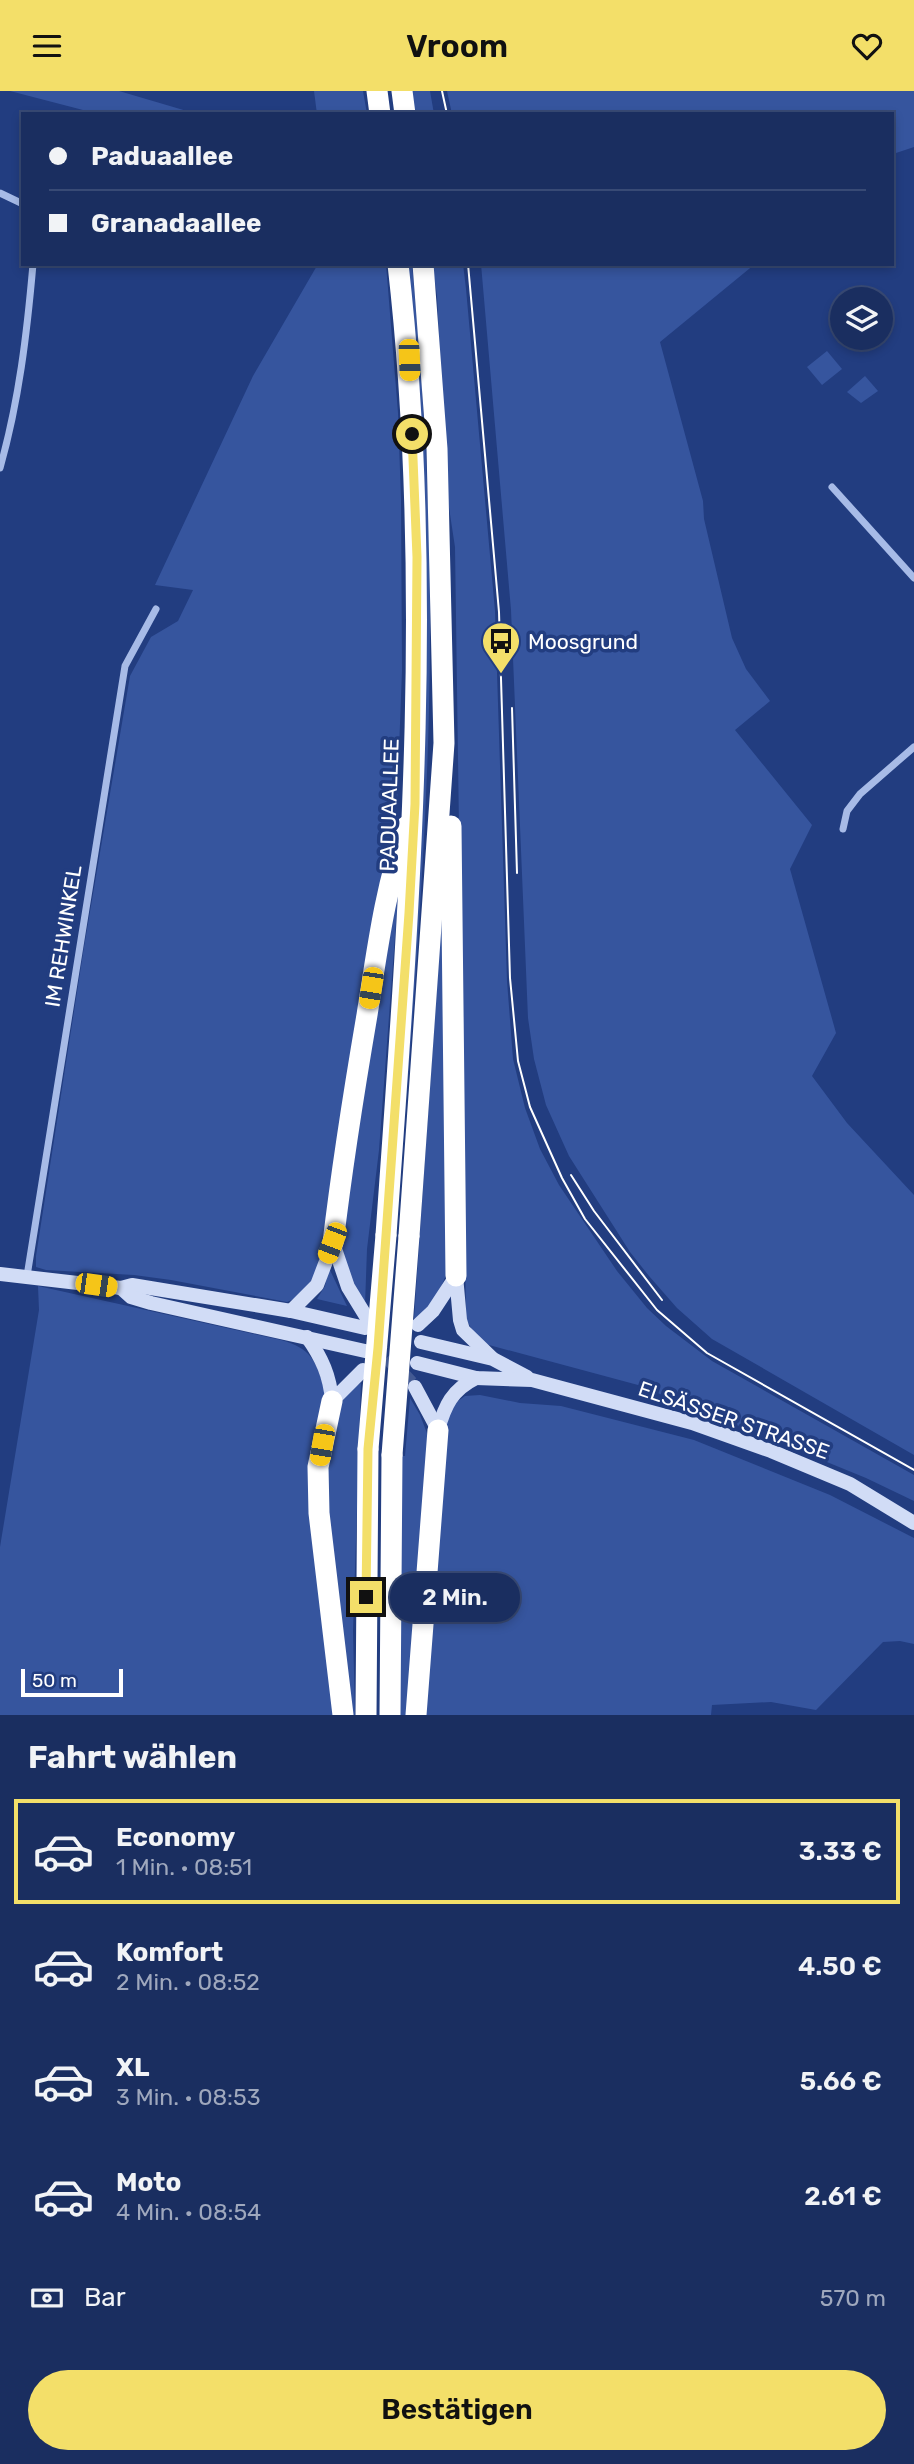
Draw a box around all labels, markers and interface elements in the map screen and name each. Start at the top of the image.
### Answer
icon: menu [28,27,66,65]
text: Vroom [406,27,508,65]
icon: heart [848,27,886,65]
text: Paduaallee [91,141,233,172]
text: Granadaallee [91,208,262,239]
map controls [830,287,893,350]
button: layers [830,287,893,350]
car [398,339,421,381]
route start [396,418,428,450]
bus stop icon: Moosgrund [480,620,522,675]
place label: Moosgrund [528,629,638,654]
street label: PADUAALLEE [374,738,404,872]
street label: IM REHWINKEL [39,863,87,1009]
car [358,966,385,1010]
car [315,1220,350,1266]
car [74,1272,119,1298]
street label: ELSÄSSER STRASSE [635,1376,833,1464]
car [309,1422,336,1468]
callout: 2 Min. [390,1573,520,1621]
route end [350,1581,382,1613]
text: 2 Min. [422,1583,488,1611]
scale bar [21,1666,122,1698]
text: 50 m [32,1669,77,1692]
text: Fahrt wählen [28,1738,237,1776]
icon: car [32,1820,95,1883]
text: Economy [116,1822,235,1853]
text: 3.33 € [799,1836,882,1867]
text: 1 Min. · 08:51 [116,1853,252,1881]
icon: car [32,1935,95,1998]
text: Komfort [116,1937,223,1968]
text: 4.50 € [798,1951,882,1982]
text: 2 Min. · 08:52 [116,1968,260,1996]
icon: car [32,2050,95,2113]
text: XL [116,2052,149,2083]
text: 5.66 € [800,2066,882,2097]
text: 3 Min. · 08:53 [116,2083,261,2111]
icon: car [32,2165,95,2228]
text: Moto [116,2167,181,2198]
text: 2.61 € [804,2181,882,2212]
text: 4 Min. · 08:54 [116,2198,261,2226]
icon: cash [28,2279,66,2317]
text: Bar [84,2282,126,2313]
text: 570 m [820,2284,886,2312]
button: Bestätigen [28,2370,886,2450]

